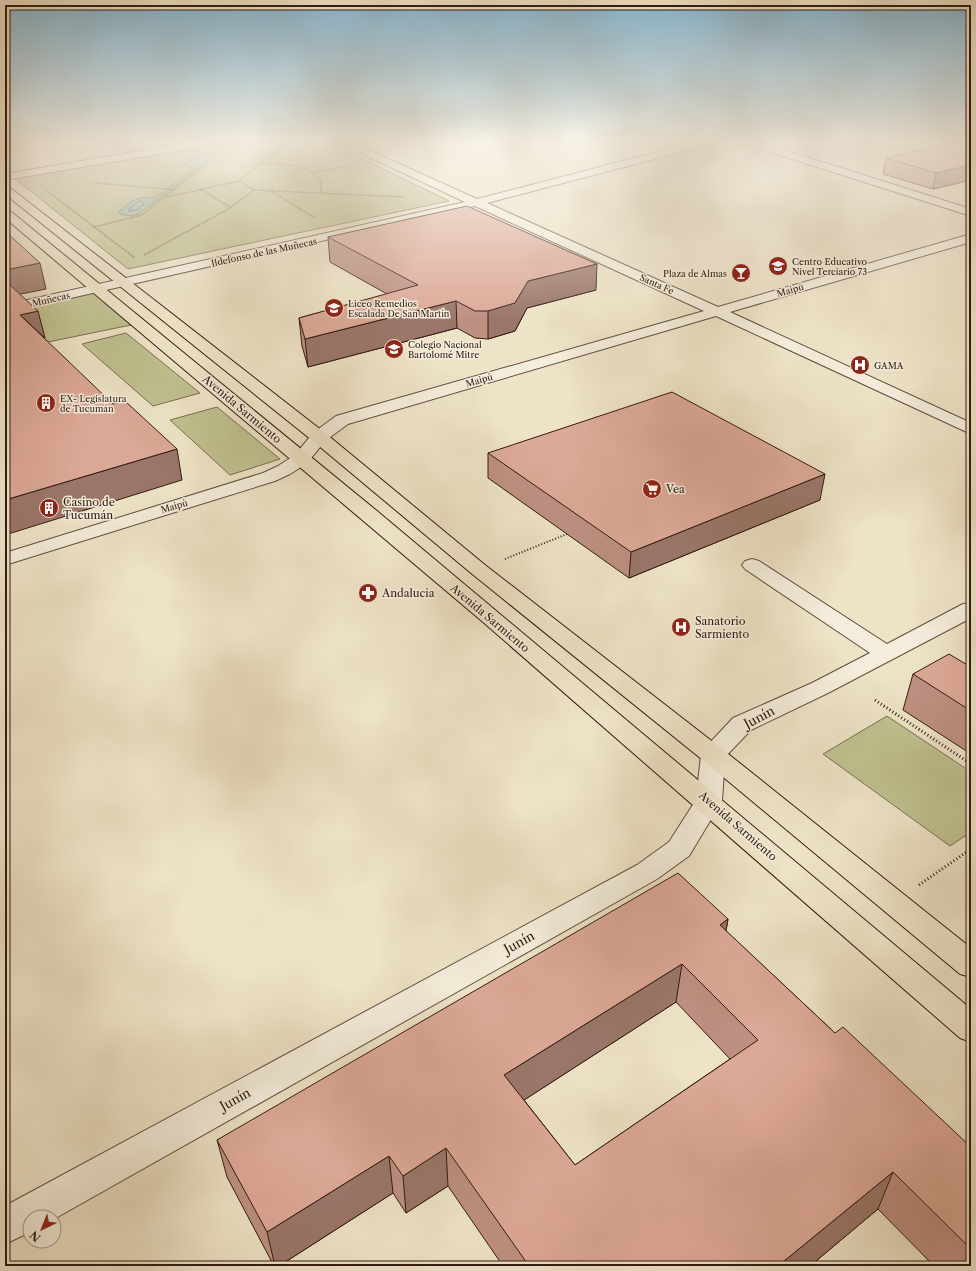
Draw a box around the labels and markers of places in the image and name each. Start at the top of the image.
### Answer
school or university icon: Centro Educativo Nivel Terciario 73 [767,255,789,277]
place label: Centro Educativo Nivel Terciario 73 [792,256,868,277]
bar icon: Plaza de Almas [730,262,752,284]
place label: Plaza de Almas [663,268,727,279]
school or university icon: Liceo Remedios Escalada De San Martín [323,297,345,319]
place label: Liceo Remedios Escalada De San Martín [348,298,450,319]
school or university icon: Colegio Nacional Bartolomé Mitre [383,338,405,360]
place label: Colegio Nacional Bartolomé Mitre [408,339,482,360]
hospital icon: GAMA [849,354,871,376]
place label: GAMA [874,360,904,371]
building icon: EX- Legislatura de Tucumán [35,392,57,414]
place label: EX- Legislatura de Tucumán [60,393,127,414]
supermarket icon: Vea [641,478,663,500]
place label: Vea [665,482,685,496]
place label: Casino de Tucumán [63,495,115,522]
building icon: Casino de Tucumán [38,497,60,519]
pharmacy icon: Andalucia [357,582,379,604]
place label: Andalucia [381,586,435,600]
place label: Sanatorio Sarmiento [695,614,749,641]
hospital icon: Sanatorio Sarmiento [670,616,692,638]

